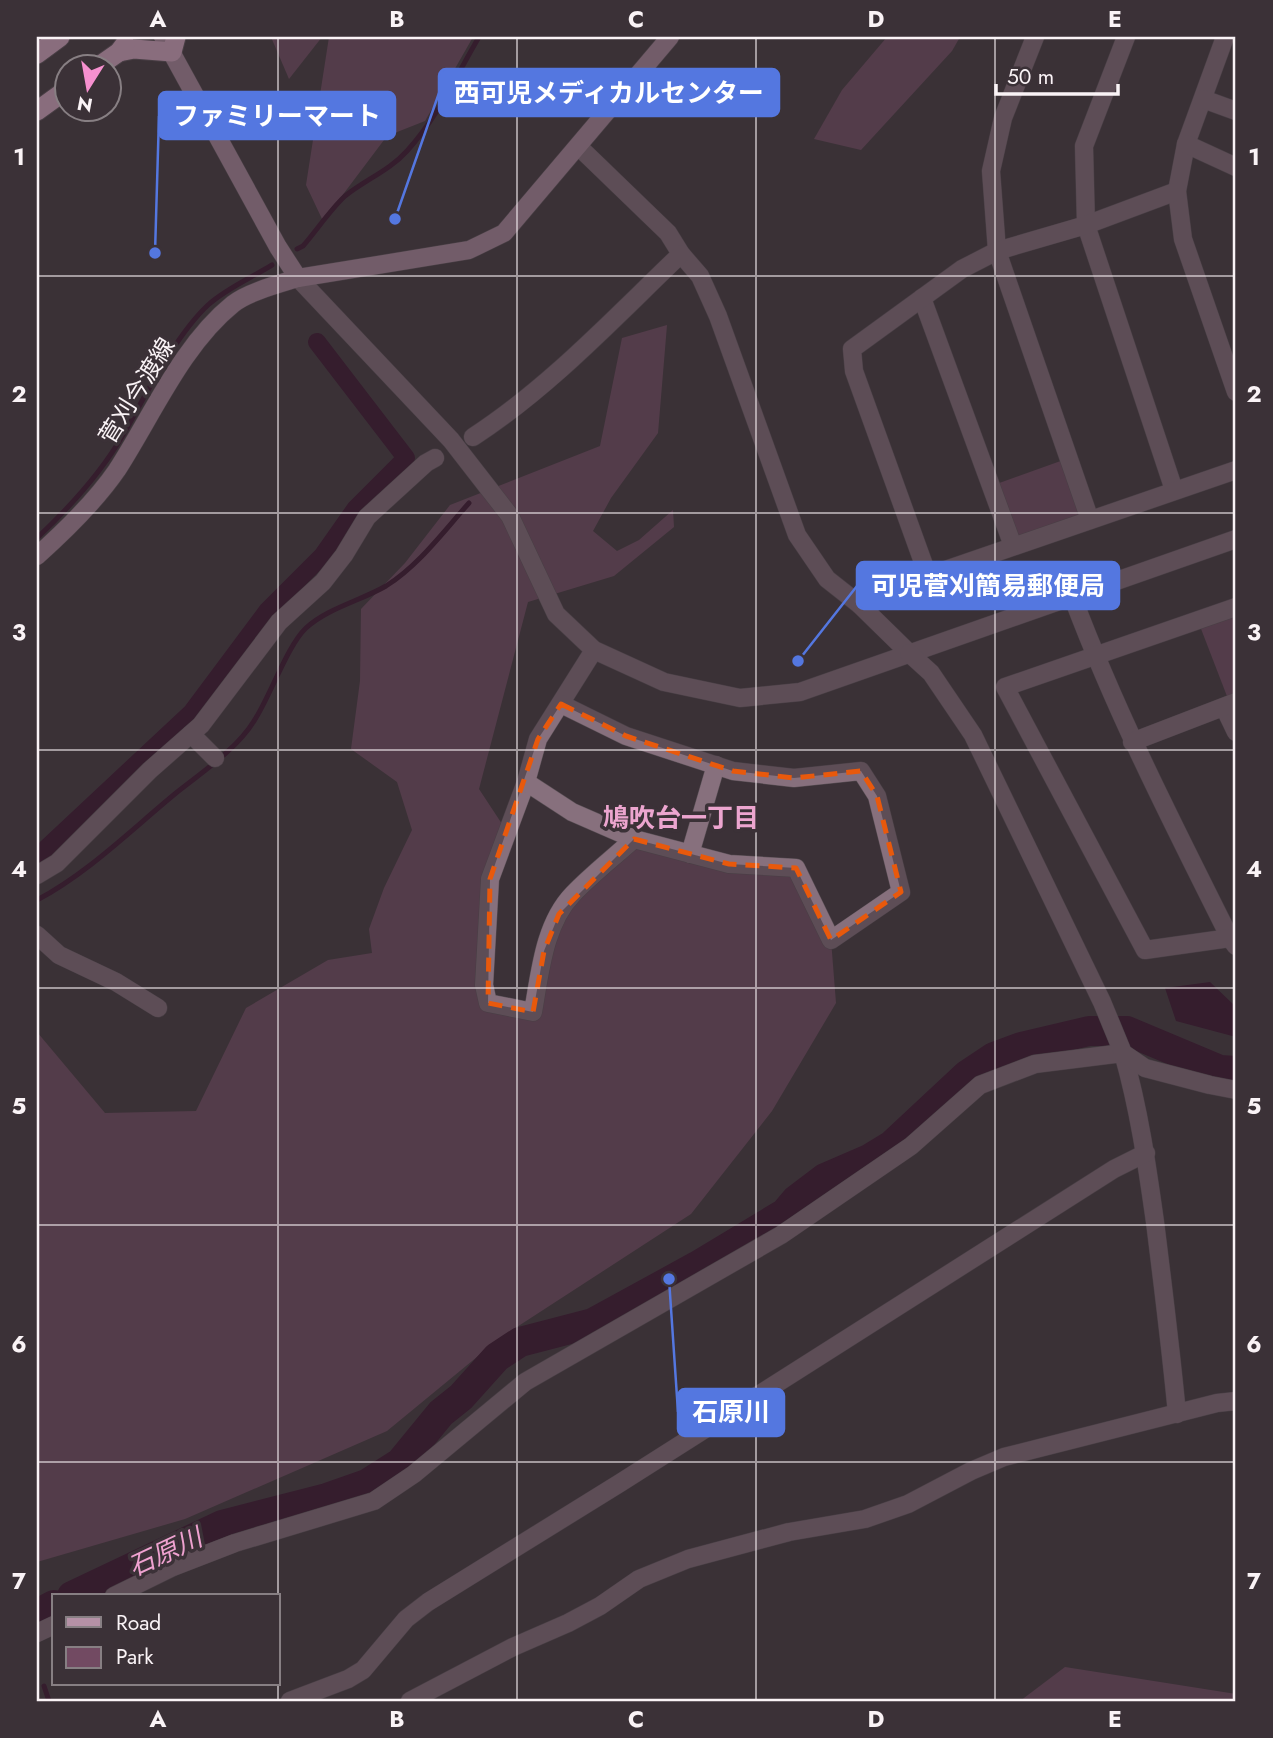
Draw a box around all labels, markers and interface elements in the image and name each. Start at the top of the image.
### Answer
text: A [149,2,167,36]
text: B [389,2,405,36]
text: C [628,2,644,36]
text: D [868,2,885,36]
text: E [1108,2,1122,36]
north arrow [52,52,122,122]
scale bar [996,52,1119,96]
text: 50 m [1007,62,1054,92]
callout: 西可児メディカルセンター [439,69,779,116]
text: 西可児メディカルセンター [454,74,764,112]
text: N [75,90,95,119]
callout: ファミリーマート [159,92,395,139]
text: ファミリーマート [173,97,381,135]
text: 1 [13,140,25,174]
text: 1 [1248,140,1260,174]
street label: 菅刈今渡線 [90,331,183,451]
text: 2 [11,377,27,411]
text: 2 [1246,377,1262,411]
callout: 可児菅刈簡易郵便局 [857,562,1119,609]
text: 可児菅刈簡易郵便局 [871,567,1105,605]
text: 3 [12,615,26,649]
text: 3 [1247,615,1261,649]
district label: 鳩吹台一丁目 [603,799,759,837]
text: 4 [11,852,27,886]
text: 4 [1246,852,1262,886]
text: 5 [12,1089,26,1123]
text: 5 [1247,1089,1261,1123]
text: 6 [11,1327,27,1361]
text: 6 [1246,1327,1262,1361]
callout: 石原川 [678,1389,784,1436]
text: 石原川 [692,1393,770,1431]
water label: 石原川 [122,1517,211,1586]
text: 7 [12,1564,26,1598]
text: 7 [1247,1564,1261,1598]
legend [52,1594,280,1686]
text: Road [116,1608,161,1638]
text: Park [116,1642,154,1672]
text: A [149,1702,167,1736]
text: B [389,1702,405,1736]
text: C [628,1702,644,1736]
text: D [868,1702,885,1736]
text: E [1108,1702,1122,1736]

